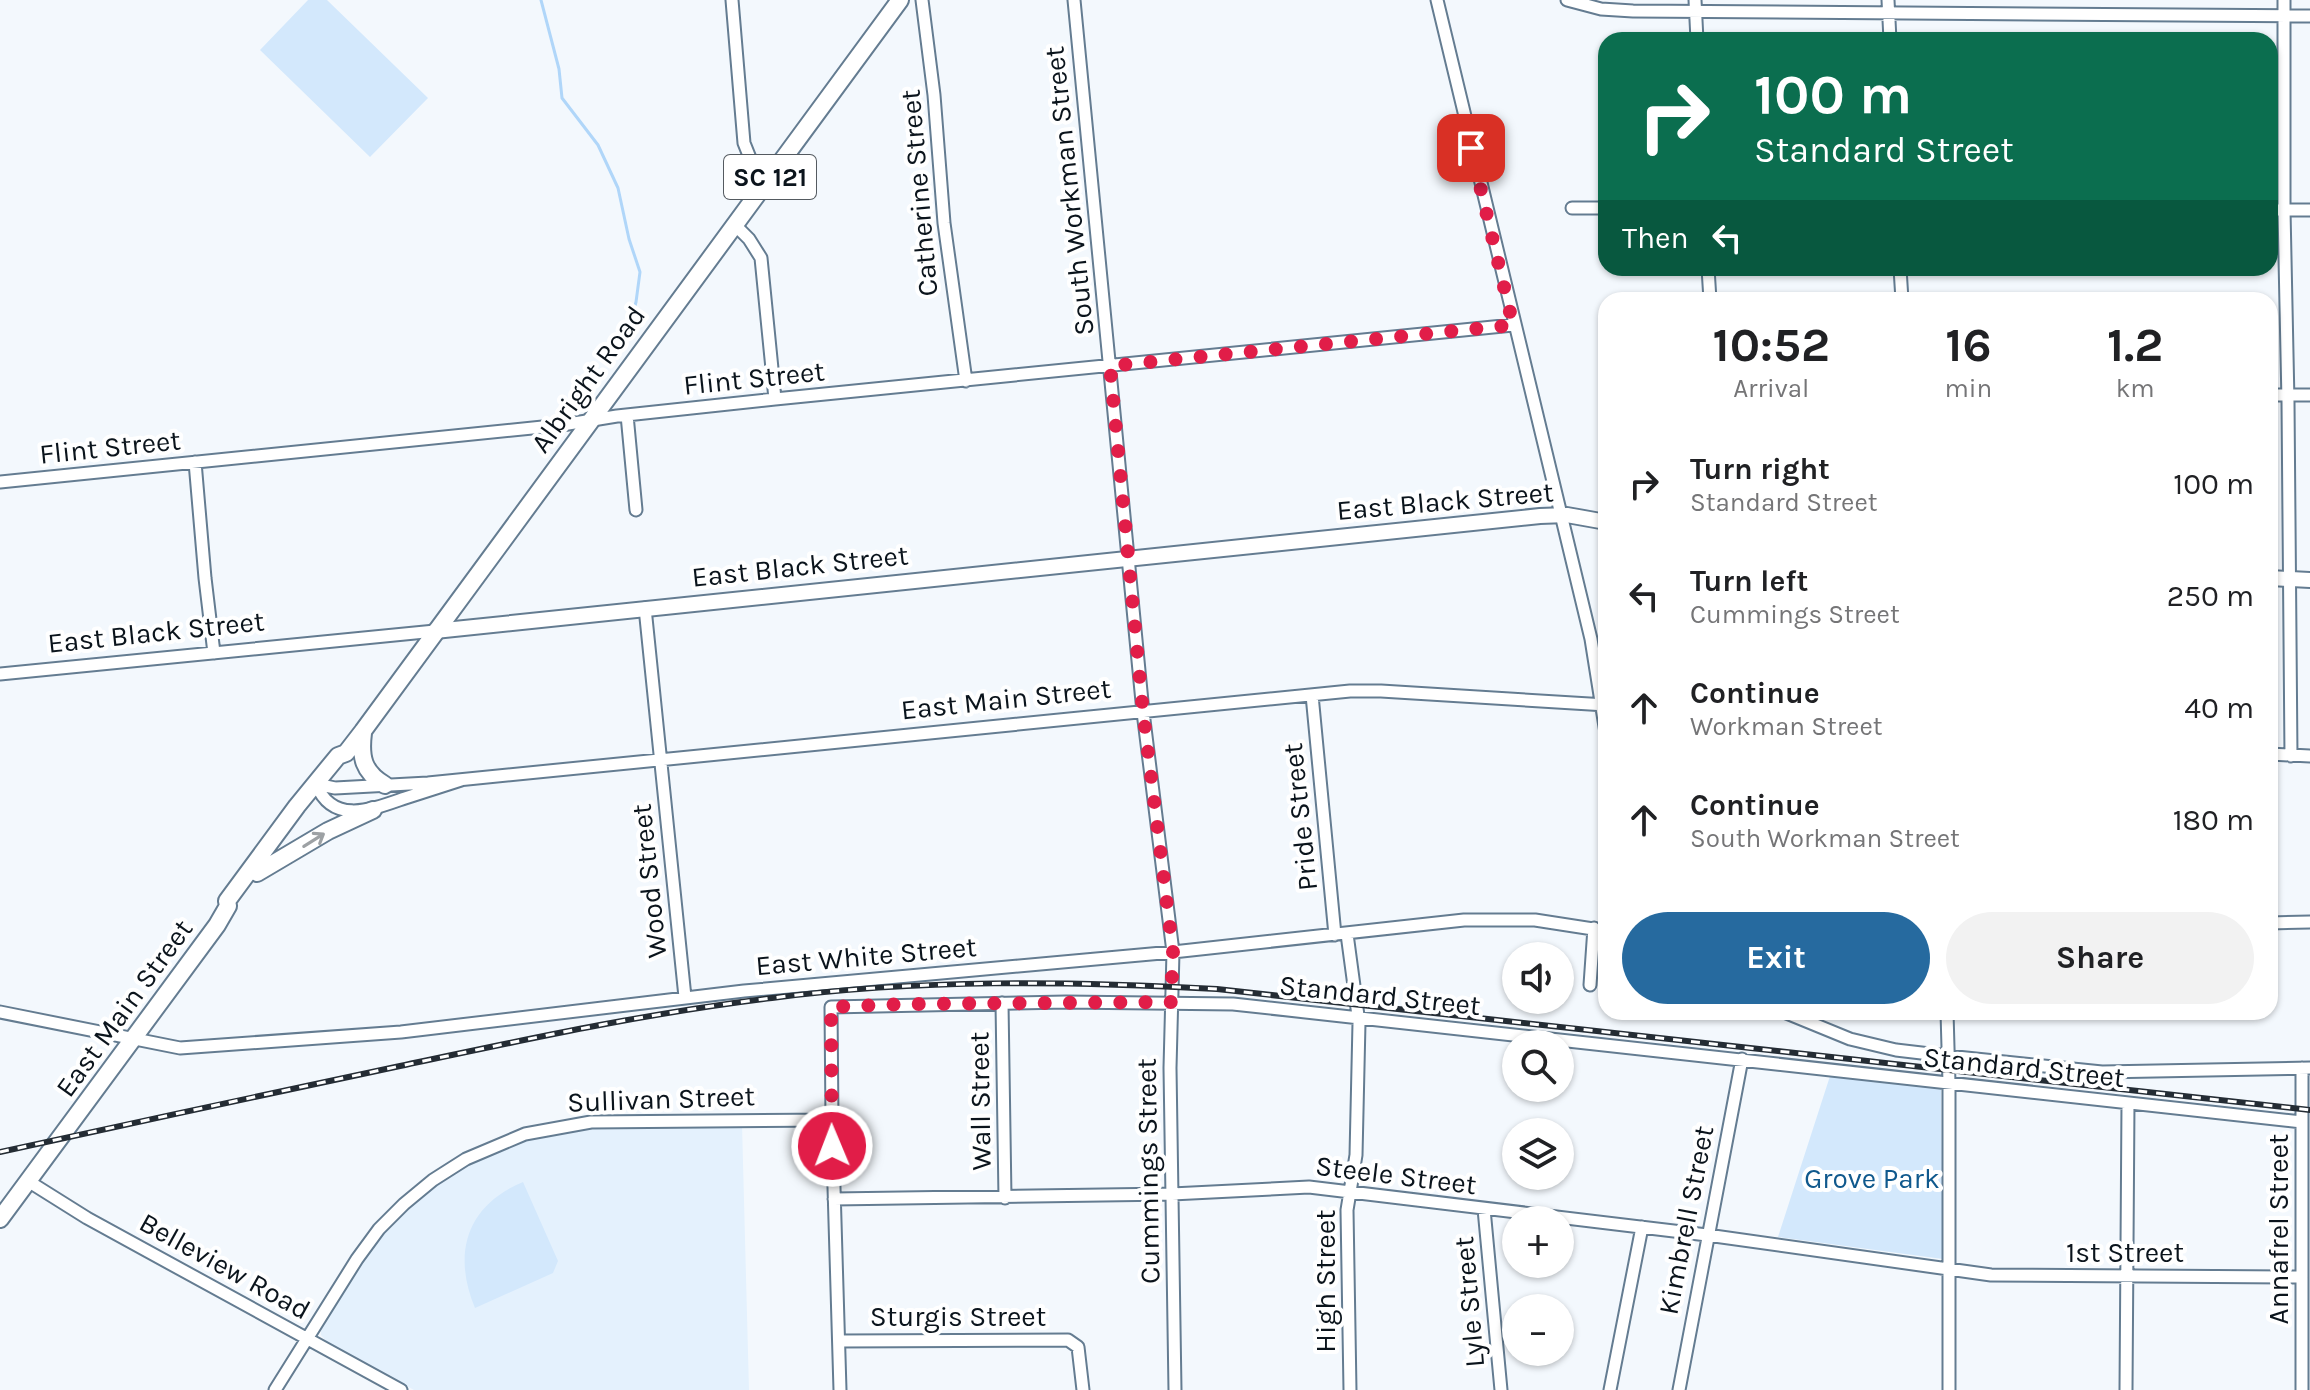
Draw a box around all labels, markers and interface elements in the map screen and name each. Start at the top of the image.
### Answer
street label: South Workman Street [1037,45,1101,337]
text: 100 m [1754,62,1912,127]
icon: right [1622,64,1726,168]
street label: Catherine Street [894,88,944,298]
pin [1437,114,1505,182]
icon: arrive [1449,126,1493,170]
text: Standard Street [1754,129,2014,171]
road number: SC 121 [724,155,816,199]
icon: left [1705,216,1749,260]
text: Then [1622,220,1689,256]
street label: Albright Road [524,299,652,459]
text: 10:52 [1713,317,1830,373]
text: 16 [1945,317,1992,373]
text: 1.2 [2107,317,2163,373]
street label: Flint Street [682,354,826,402]
text: Arrival [1733,373,1809,404]
text: min [1945,373,1992,404]
text: km [2116,373,2155,404]
street label: Flint Street [38,423,182,471]
text: Turn right [1690,451,1830,487]
icon: right [1622,462,1666,506]
text: 100 m [2173,466,2254,502]
street label: East Black Street [1335,475,1555,527]
text: Standard Street [1690,487,1878,518]
street label: East Black Street [690,538,910,594]
text: Turn left [1690,563,1808,599]
icon: left [1622,574,1666,618]
text: 250 m [2167,578,2254,614]
text: Cummings Street [1690,599,1900,630]
street label: East Black Street [46,604,266,660]
street label: East Main Street [899,672,1113,726]
text: Continue [1690,675,1820,711]
icon: ahead [1622,686,1666,730]
text: 40 m [2184,690,2254,726]
text: Workman Street [1690,711,1883,742]
street label: Pride Street [1276,741,1324,893]
text: Continue [1690,787,1820,823]
icon: ahead [1622,798,1666,842]
street label: Wood Street [624,802,674,960]
text: 180 m [2173,802,2254,838]
text: South Workman Street [1690,823,1960,854]
one-way arrow [302,832,325,848]
button: Exit [1622,912,1930,1004]
button: Share [1946,912,2254,1004]
street label: East Main Street [49,913,199,1103]
street label: East White Street [754,930,978,982]
map controls [1502,942,1574,1366]
button: sound [1502,942,1574,1014]
street label: Standard Street [1278,968,1482,1022]
button: search [1502,1030,1574,1102]
street label: Wall Street [962,1031,998,1171]
street label: Standard Street [1922,1040,2126,1094]
street label: Cummings Street [1130,1058,1166,1284]
street label: Sullivan Street [567,1079,755,1119]
position arrow [790,1104,874,1188]
button: layers [1502,1118,1574,1190]
street label: Kimbrell Street [1652,1123,1720,1317]
street label: Annafrel Street [2262,1134,2295,1324]
street label: Steele Street [1314,1149,1478,1201]
park label: Grove Park [1804,1162,1940,1195]
street label: Belleview Road [134,1206,316,1326]
button: + [1502,1206,1574,1278]
street label: High Street [1309,1209,1342,1353]
street label: Lyle Street [1447,1235,1491,1369]
street label: 1st Street [2066,1236,2184,1269]
button: − [1502,1294,1574,1366]
street label: Sturgis Street [870,1300,1046,1333]

